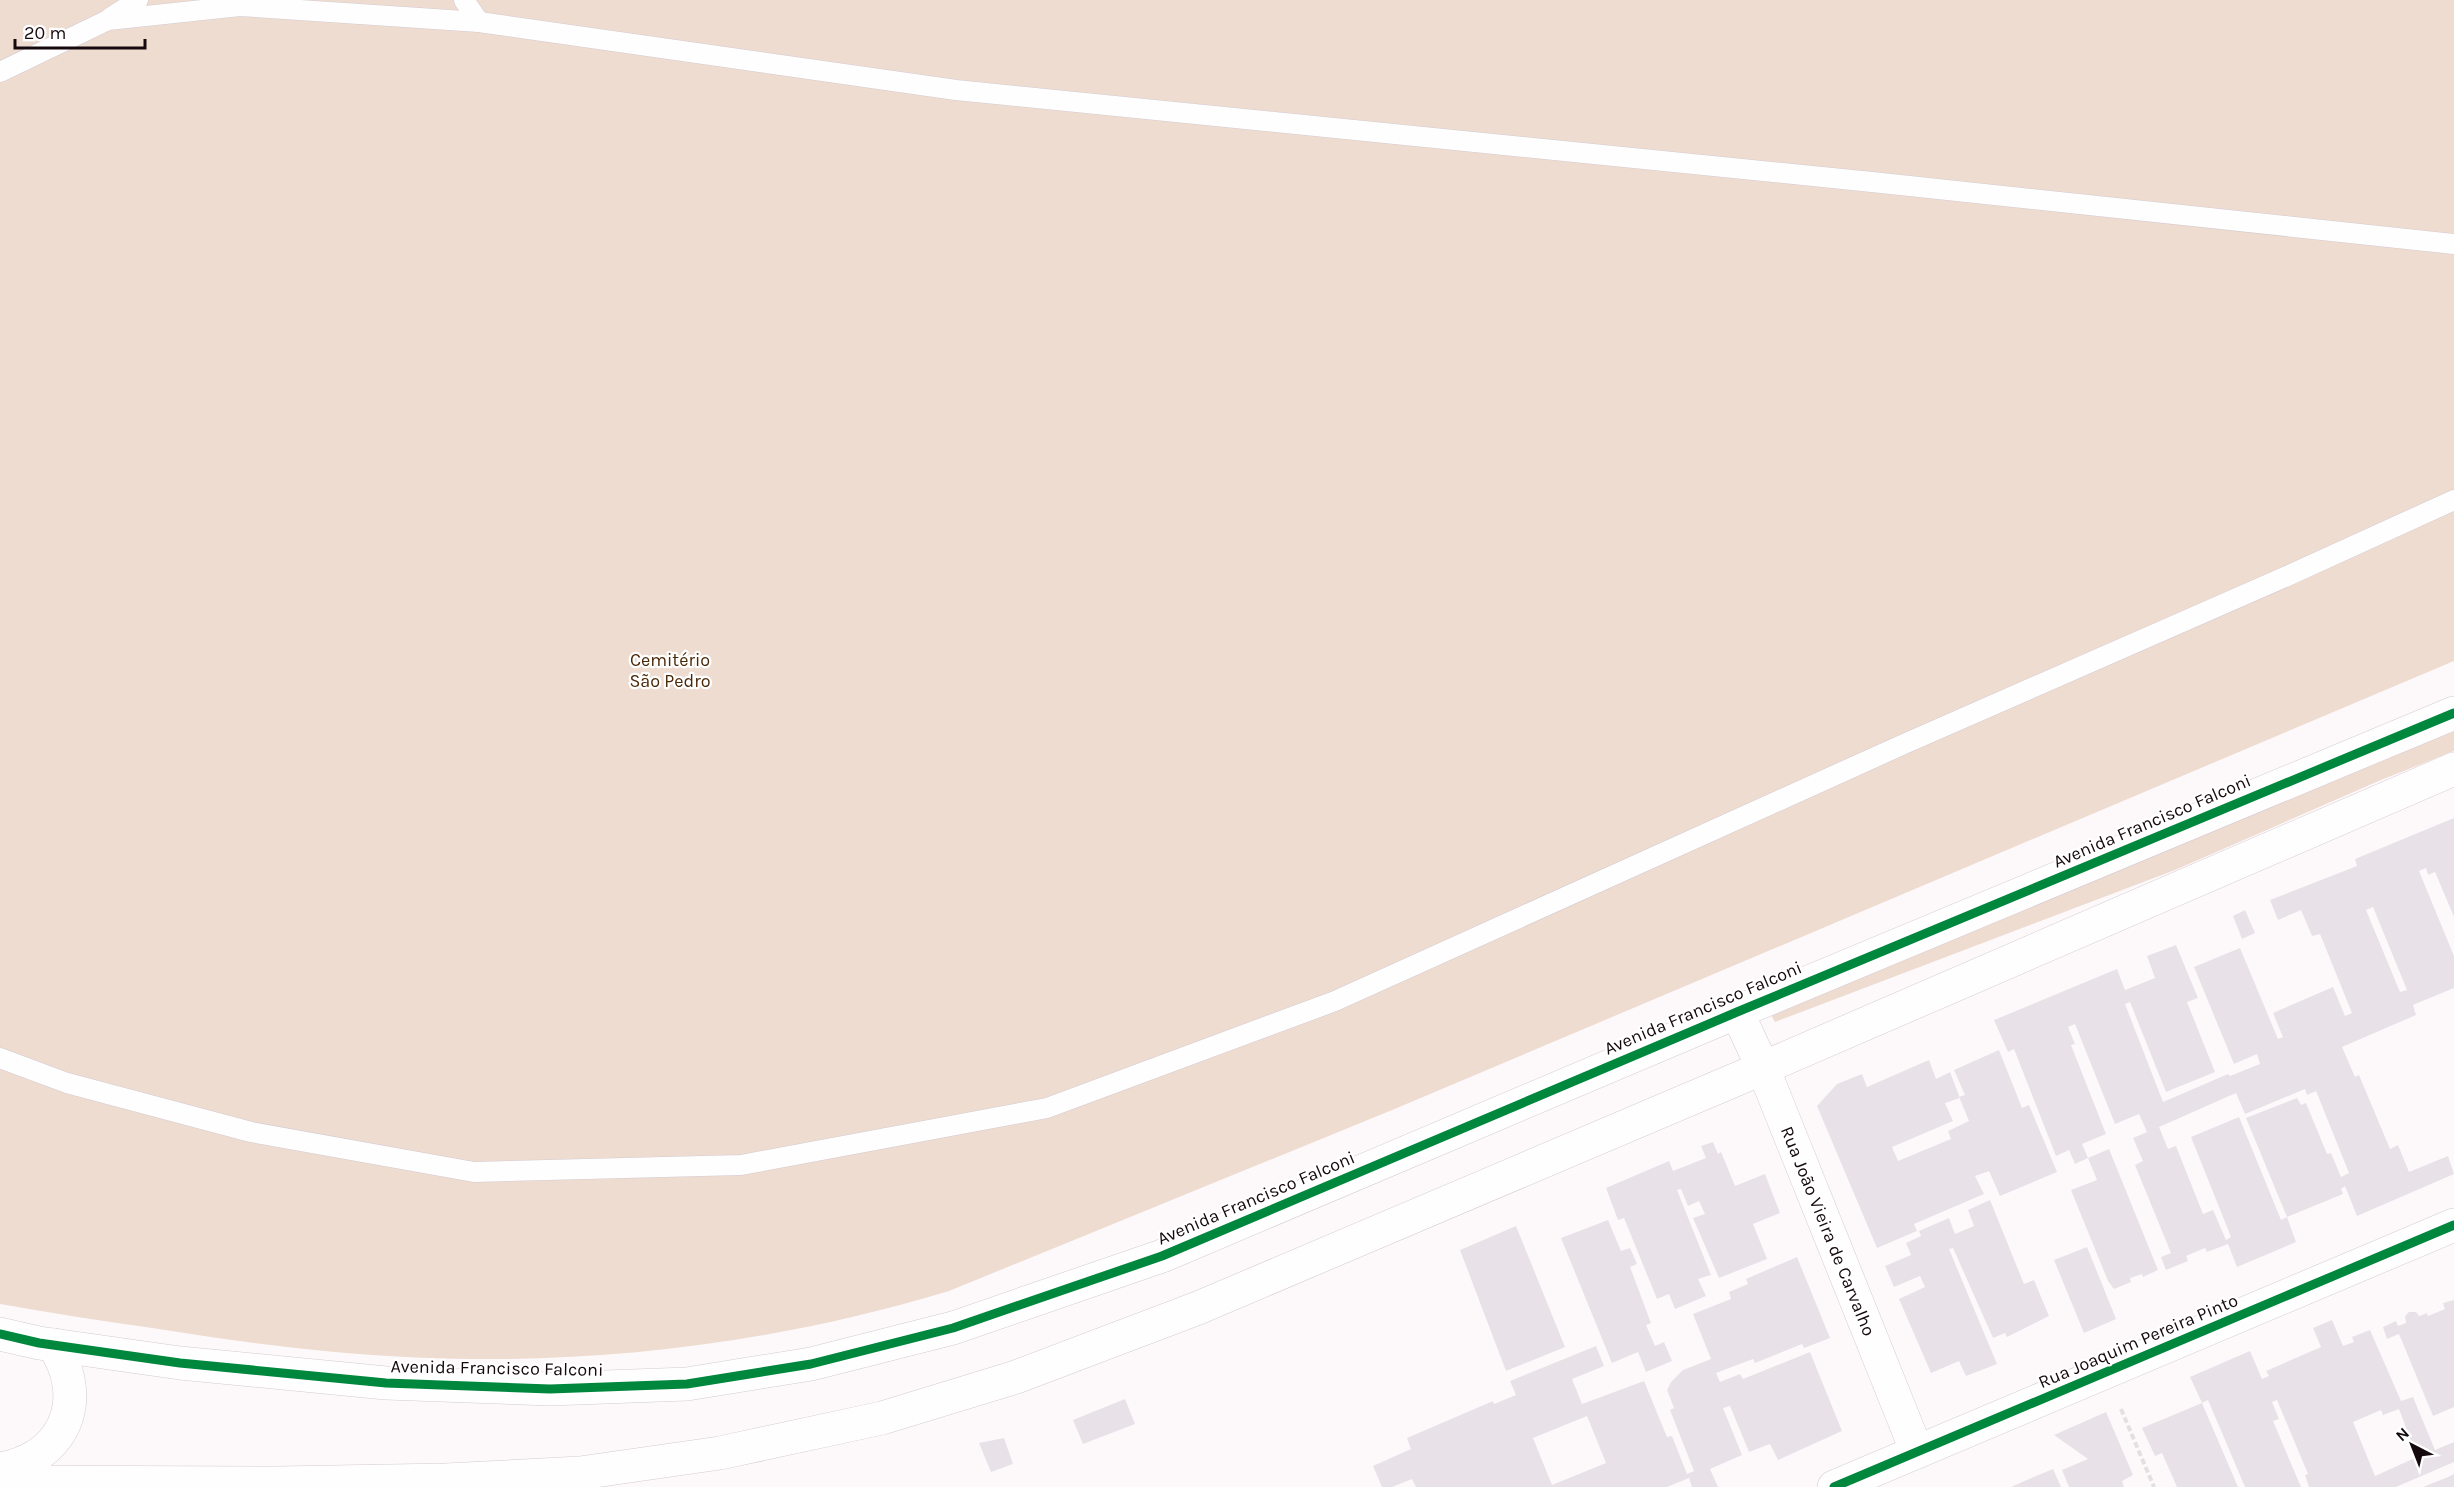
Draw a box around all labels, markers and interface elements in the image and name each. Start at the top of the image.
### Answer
scale bar [15,12,146,50]
text: 20 m [24,22,66,44]
park label: Cemitério São Pedro [629,649,711,692]
street label: Avenida Francisco Falconi [2050,769,2254,873]
street label: Avenida Francisco Falconi [1601,956,1805,1060]
street label: Rua João Vieira de Carvalho [1776,1123,1880,1339]
street label: Avenida Francisco Falconi [1154,1146,1358,1250]
street label: Rua Joaquim Pereira Pinto [2035,1289,2241,1393]
street label: Avenida Francisco Falconi [390,1355,604,1381]
north arrow [2382,1415,2442,1475]
text: N [2392,1423,2413,1445]

